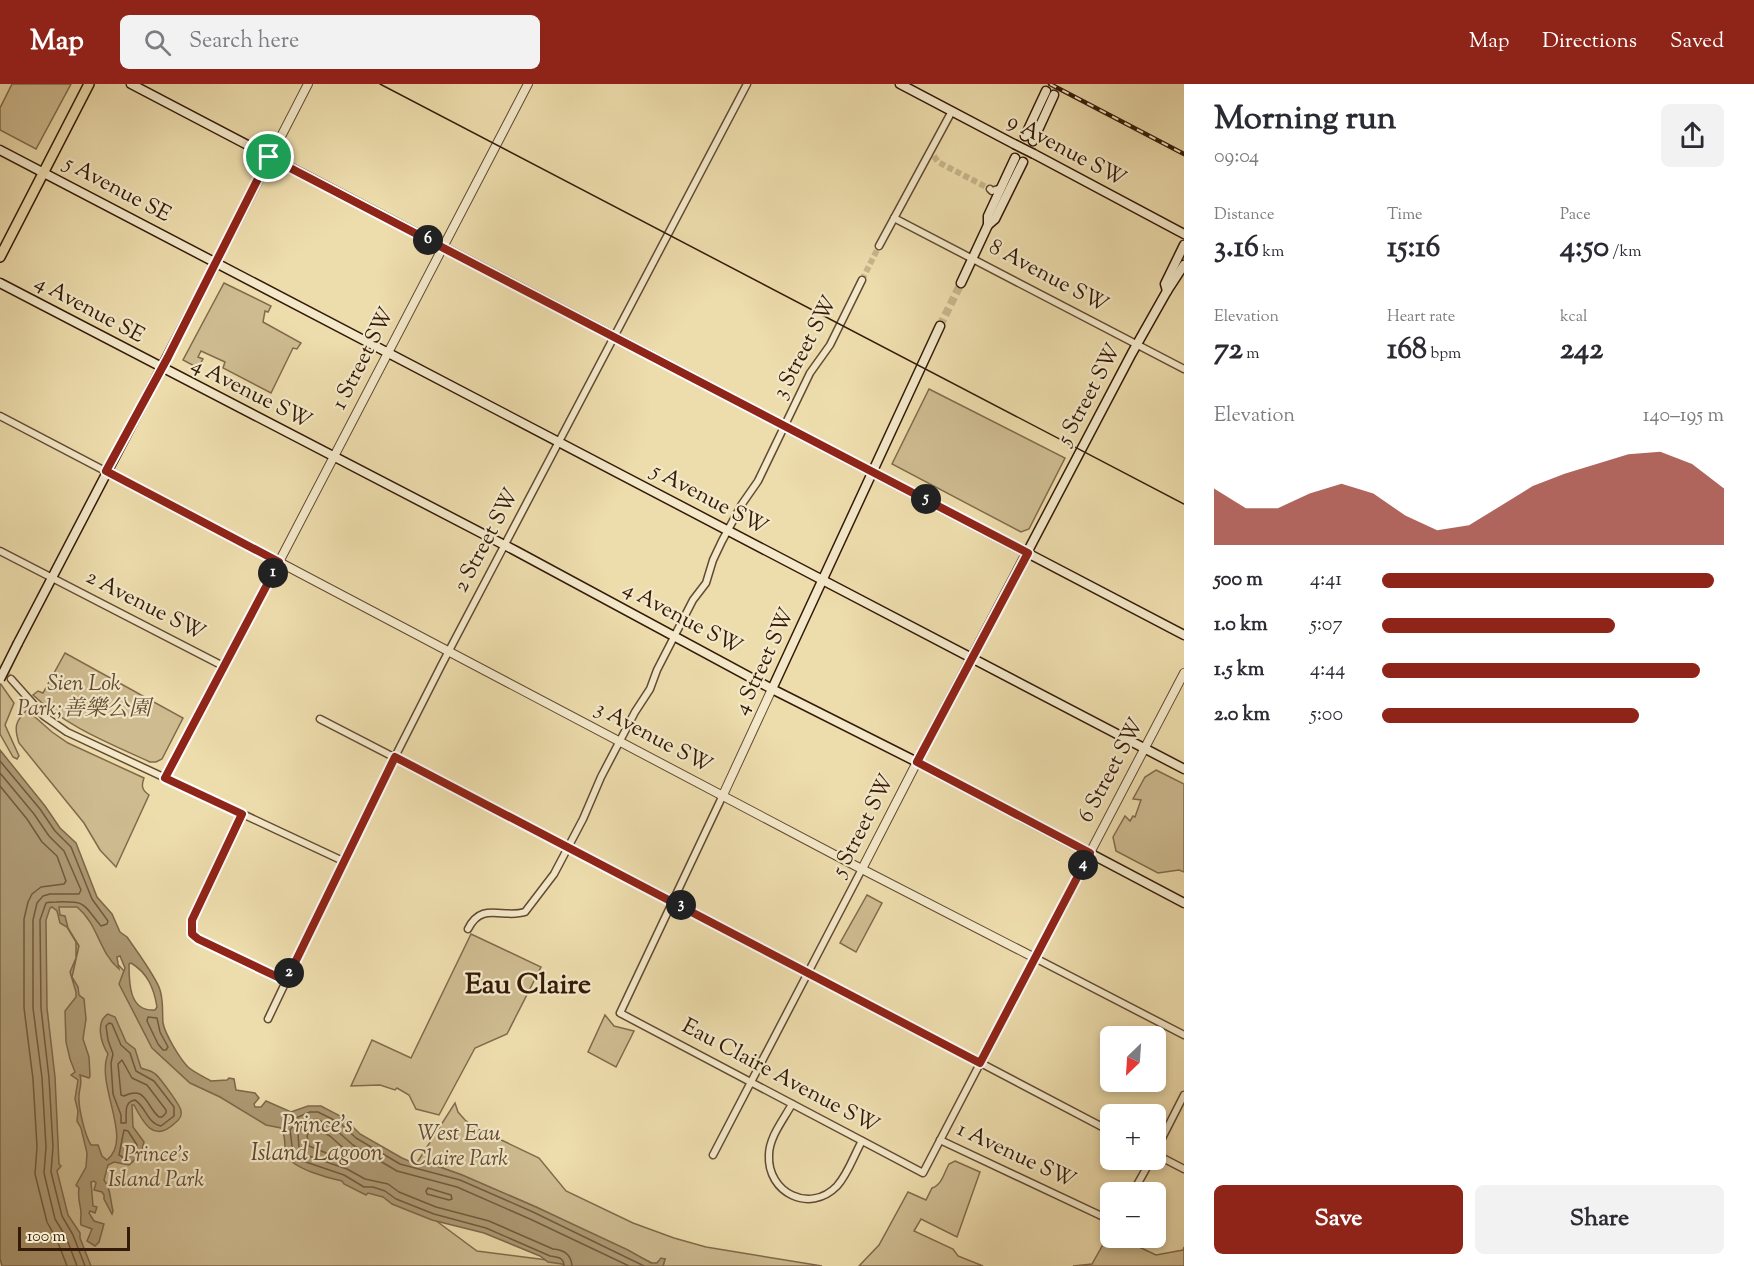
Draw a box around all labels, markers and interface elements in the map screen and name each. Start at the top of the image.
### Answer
search box [120,15,540,69]
text: Map [30,22,84,62]
icon: search [141,26,174,59]
text: Search here [189,26,299,58]
text: Map [1469,27,1509,57]
text: Directions [1542,27,1637,57]
text: Saved [1670,27,1724,57]
text: Morning run [1214,96,1396,144]
button: share [1661,104,1724,167]
street label: 9 Avenue SW [1001,106,1131,196]
pin [243,131,294,182]
icon: arrive [252,140,285,173]
text: 09:04 [1214,143,1259,172]
street label: 5 Avenue SE [56,148,176,232]
text: Distance [1214,204,1274,227]
text: Time [1387,204,1423,227]
text: Pace [1560,204,1591,227]
pin: 6 [413,225,443,255]
text: 3.16 [1214,227,1259,270]
text: 15:16 [1387,227,1440,270]
text: 4:50 [1560,227,1609,270]
text: 6 [424,228,432,251]
street label: 8 Avenue SW [983,232,1113,322]
text: km [1259,241,1284,264]
text: /km [1609,241,1641,264]
street label: 4 Avenue SE [28,268,150,352]
street label: 3 Street SW [766,291,846,405]
street label: 1 Street SW [325,302,403,416]
text: Elevation [1214,306,1279,329]
text: Heart rate [1387,306,1455,329]
text: kcal [1560,306,1588,329]
text: 72 [1214,329,1243,372]
text: 168 [1387,329,1427,372]
text: 242 [1560,329,1603,372]
street label: 5 Street SW [1049,339,1130,453]
text: m [1243,343,1259,366]
text: bpm [1427,343,1461,366]
street label: 4 Avenue SW [185,350,317,438]
text: Elevation [1214,402,1295,431]
text: 140–195 m [1643,402,1724,431]
street label: 5 Avenue SW [643,455,773,544]
street label: 2 Street SW [446,483,528,599]
pin: 5 [911,484,941,514]
text: 5 [923,487,929,510]
pin: 1 [258,558,288,588]
text: 1 [270,561,276,584]
street label: 2 Avenue SW [80,562,210,650]
text: 500 m [1214,566,1263,595]
text: 4:41 [1310,566,1342,595]
street label: 4 Avenue SW [617,574,747,664]
street label: 4 Street SW [726,603,804,721]
text: 1.0 km [1214,611,1268,640]
text: 5:07 [1310,611,1342,640]
text: 1.5 km [1214,656,1264,685]
text: 4:44 [1310,656,1345,685]
park label: Sien Lok Park;善樂公園 [17,669,154,726]
street label: 3 Avenue SW [589,694,717,782]
text: 2.0 km [1214,701,1270,730]
text: 5:00 [1310,701,1343,730]
street label: 6 Street SW [1071,713,1153,829]
street label: 5 Street SW [824,769,903,884]
pin: 4 [1068,850,1098,880]
text: 4 [1079,853,1087,876]
pin: 3 [666,890,696,920]
text: 3 [678,893,684,916]
pin: 2 [274,958,304,988]
text: 2 [285,961,293,984]
district label: Eau Claire [465,966,591,1006]
street label: Eau Claire Avenue SW [676,1011,884,1143]
north arrow [1100,1026,1166,1092]
map controls [1100,1026,1166,1248]
button: + [1100,1104,1166,1170]
water label: Prince's Island Lagoon [251,1109,384,1171]
street label: 1 Avenue SW [951,1115,1081,1197]
park label: West Eau Claire Park [410,1119,508,1176]
park label: Prince's Island Park [108,1140,204,1197]
button: − [1100,1182,1166,1248]
button: Save [1214,1185,1463,1254]
button: Share [1475,1185,1724,1254]
scale bar [18,1224,130,1252]
text: 100 m [27,1226,66,1249]

